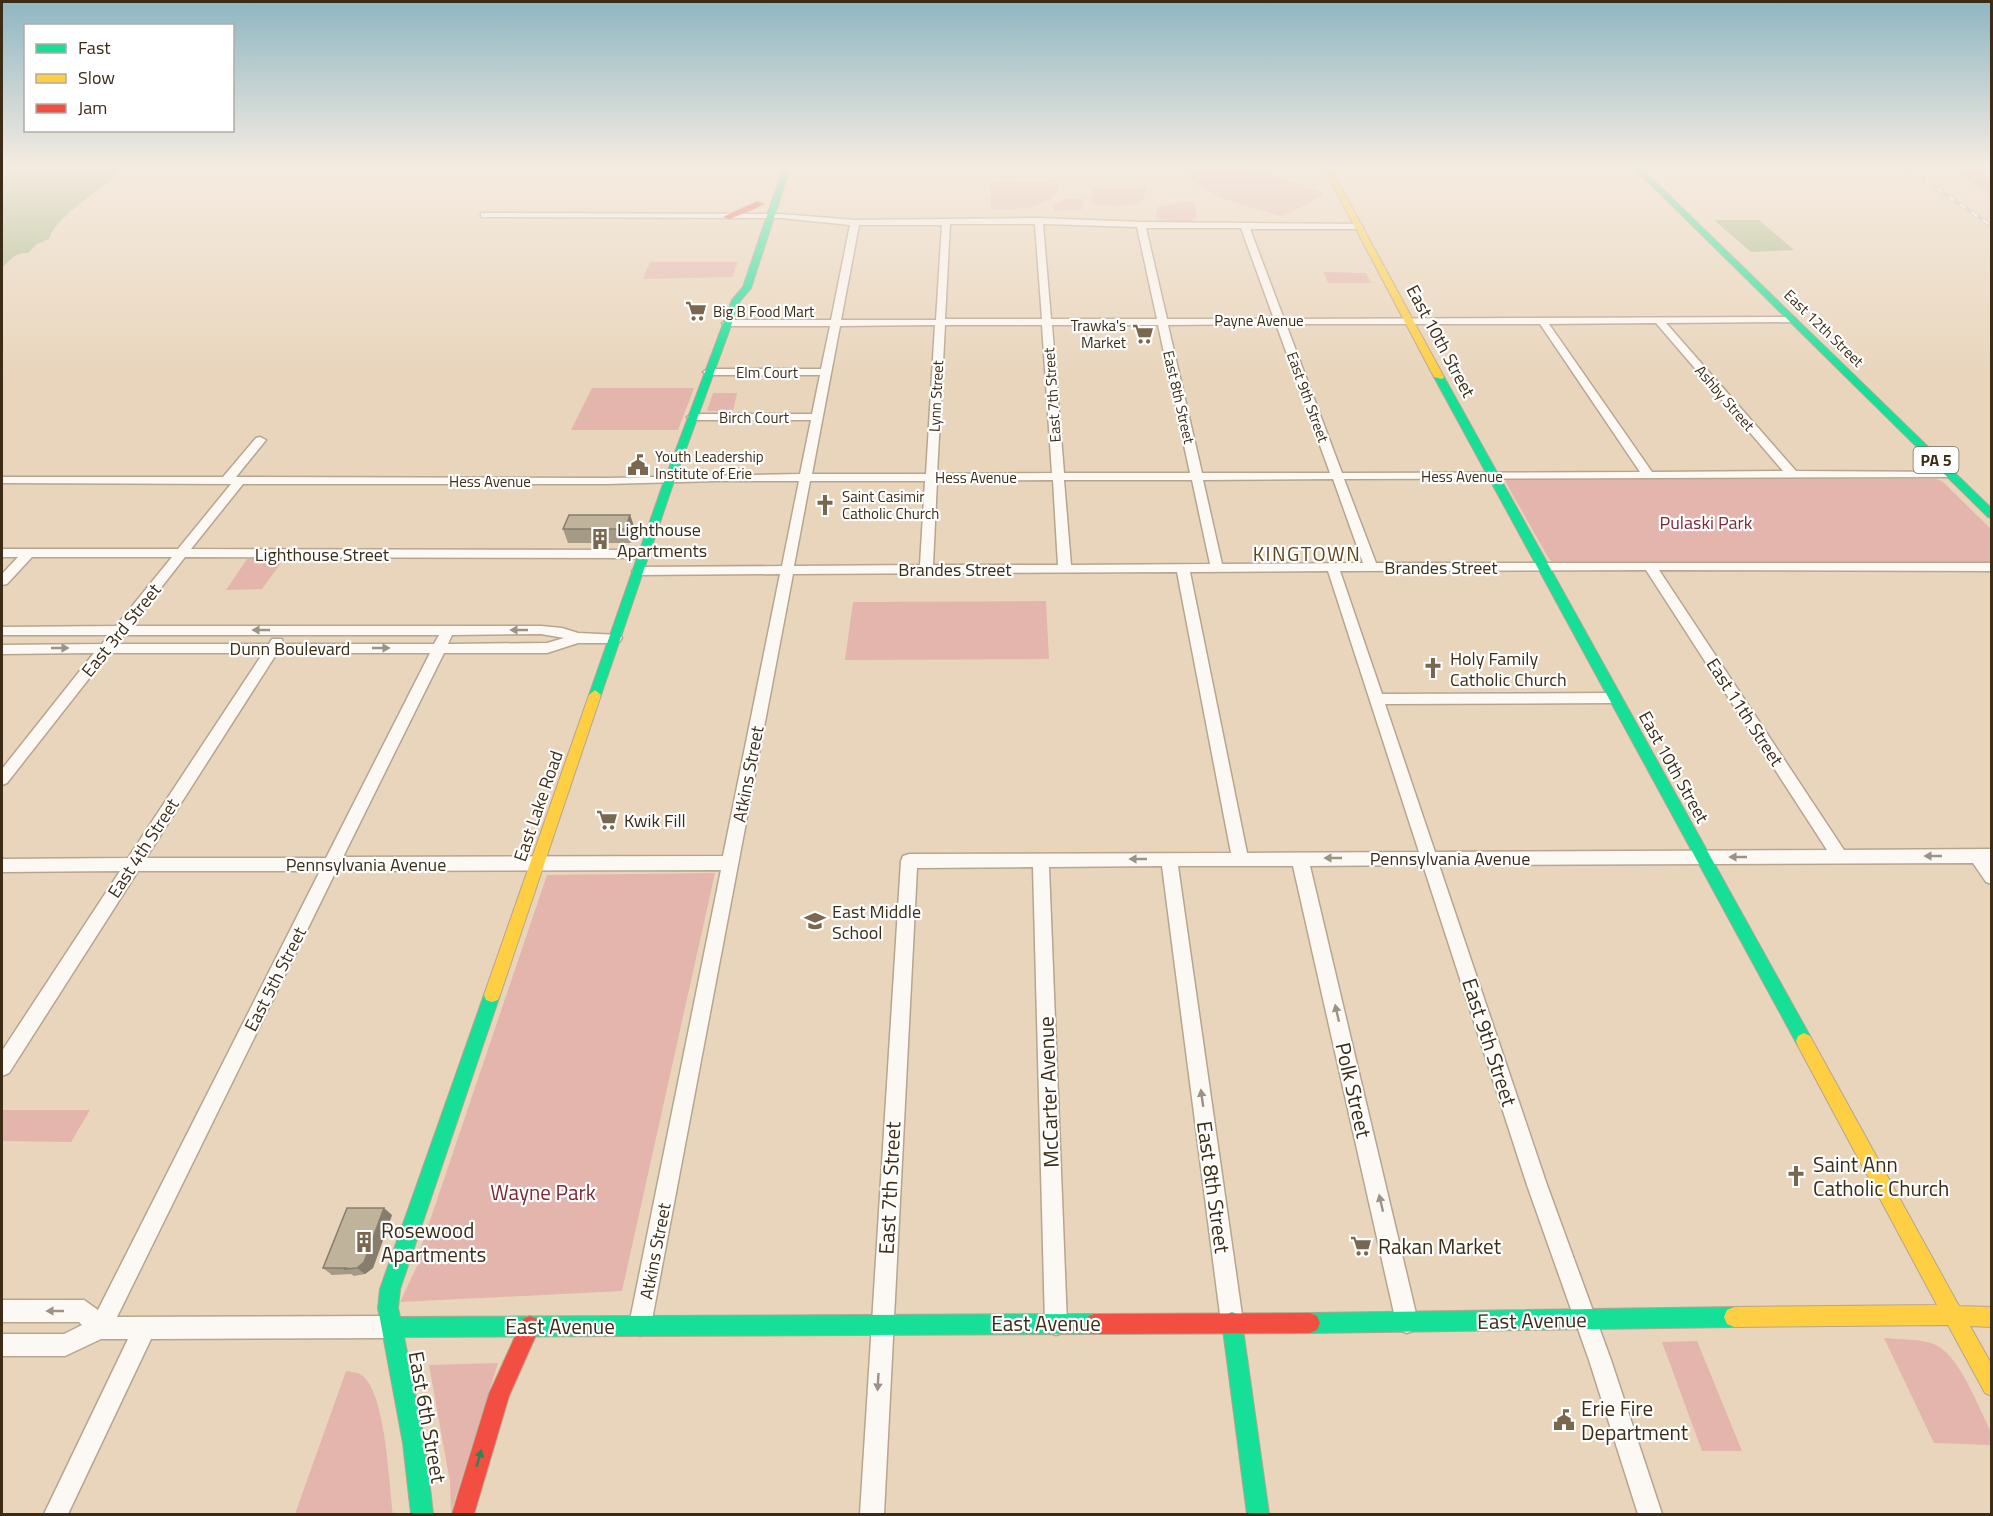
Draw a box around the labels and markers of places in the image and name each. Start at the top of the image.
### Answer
supermarket icon: Big B Food Mart [684,299,708,323]
place label: Big B Food Mart [713,300,815,323]
place label: Trawka's Market [1071,314,1127,354]
supermarket icon: Trawka's Market [1131,322,1155,346]
place label: Youth Leadership Institute of Erie [655,445,764,485]
public building icon: Youth Leadership Institute of Erie [626,453,650,477]
place label: Saint Casimir Catholic Church [842,485,939,525]
church icon: Saint Casimir Catholic Church [813,493,837,517]
place label: Lighthouse Apartments [617,516,707,564]
building icon: Lighthouse Apartments [588,527,612,551]
place label: Holy Family Catholic Church [1450,645,1567,693]
church icon: Holy Family Catholic Church [1421,656,1445,680]
place label: Kwik Fill [624,807,686,834]
supermarket icon: Kwik Fill [595,808,619,832]
place label: East Middle School [832,898,921,946]
school or university icon: East Middle School [803,909,827,933]
place label: Saint Ann Catholic Church [1813,1148,1949,1204]
church icon: Saint Ann Catholic Church [1784,1164,1808,1188]
place label: Rosewood Apartments [381,1214,486,1270]
building icon: Rosewood Apartments [352,1230,376,1254]
place label: Rakan Market [1378,1230,1502,1262]
supermarket icon: Rakan Market [1349,1234,1373,1258]
place label: Erie Fire Department [1581,1392,1689,1448]
public building icon: Erie Fire Department [1552,1408,1576,1432]

